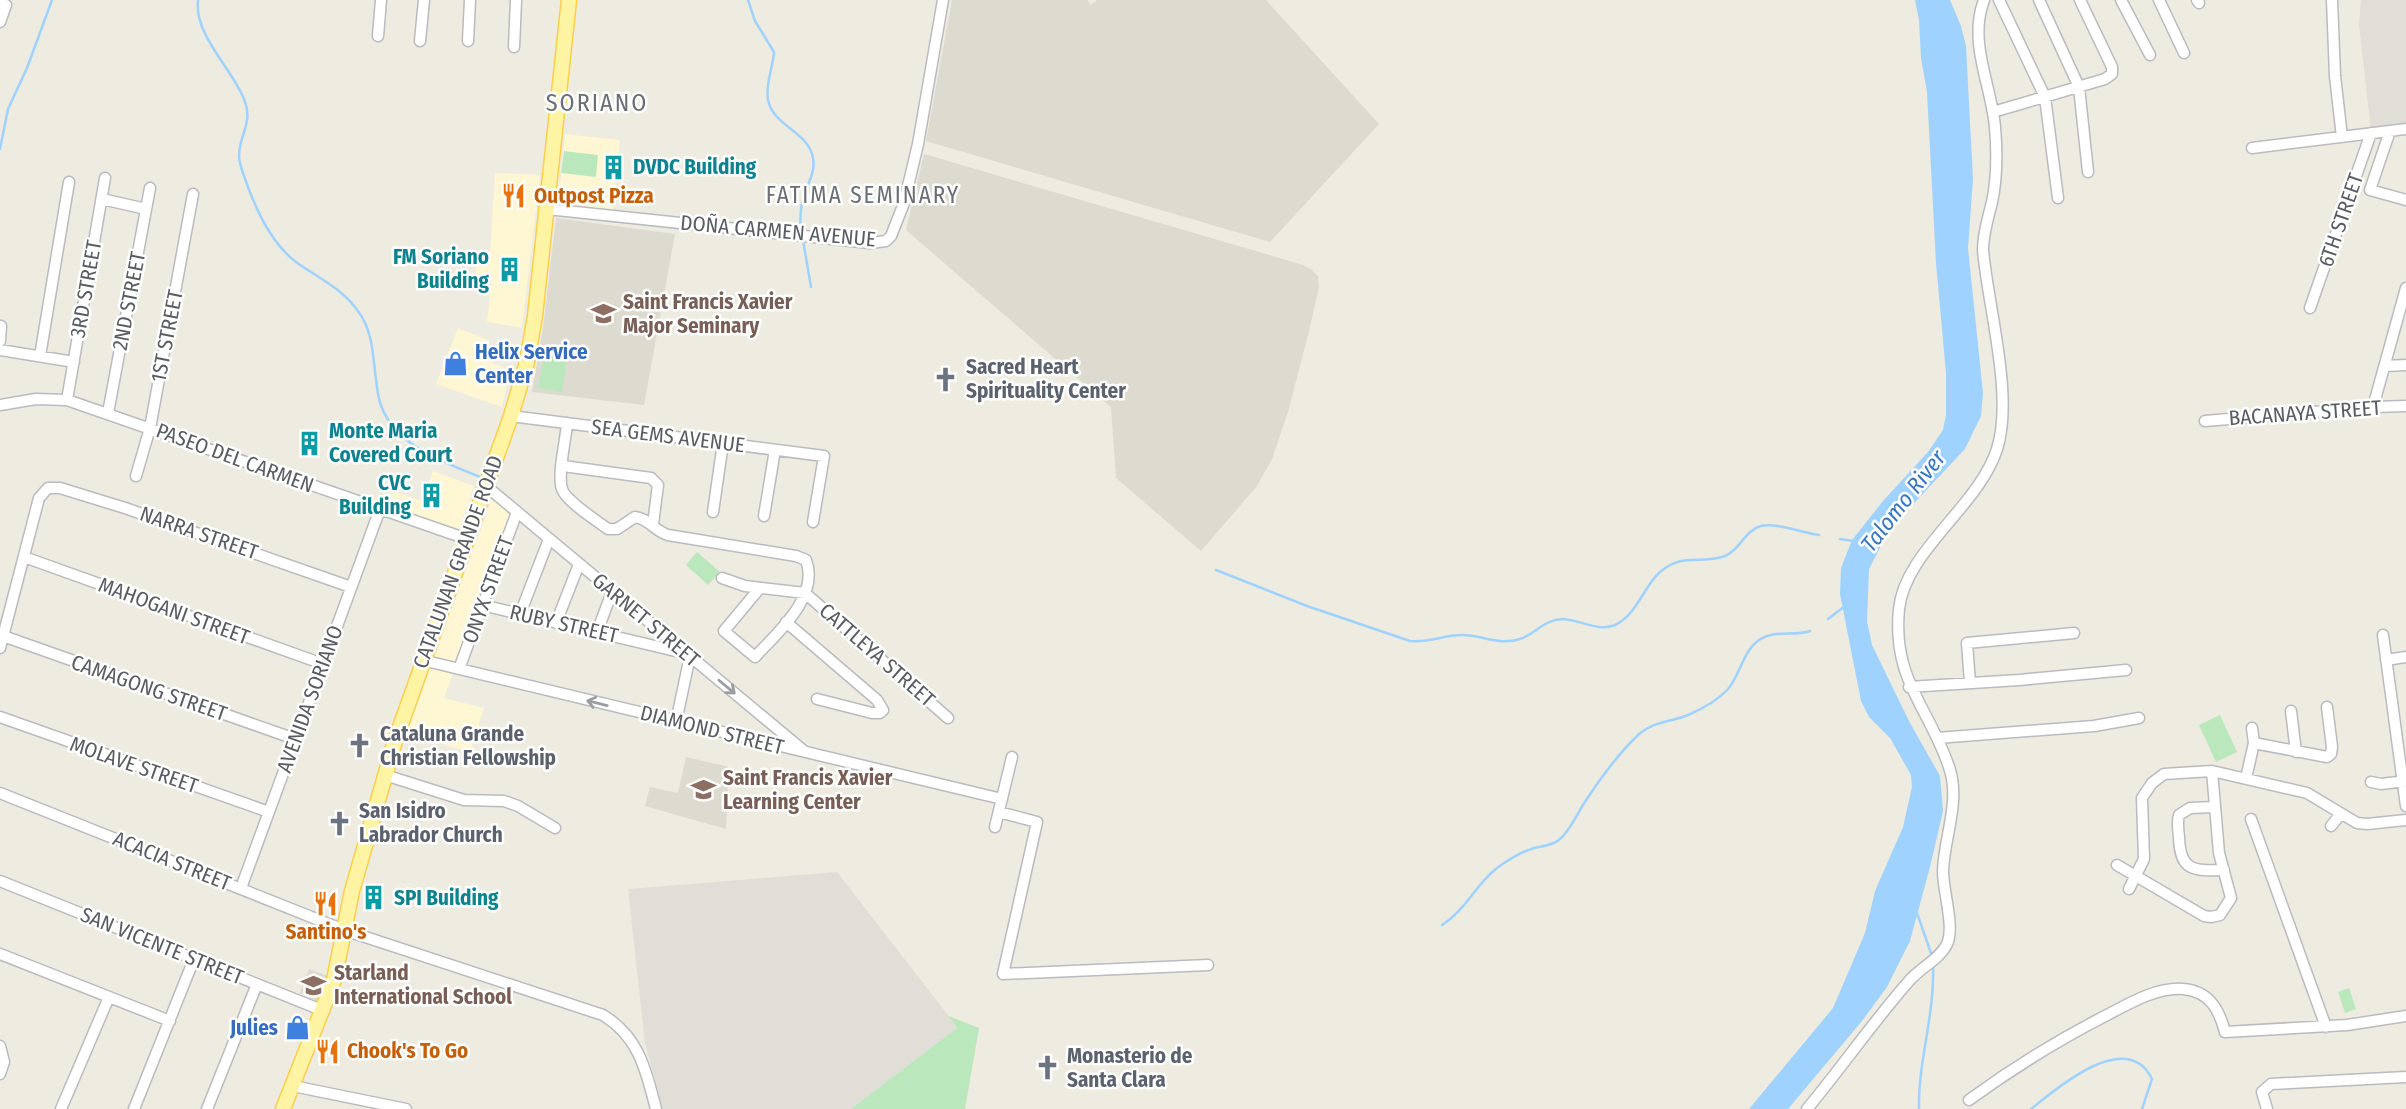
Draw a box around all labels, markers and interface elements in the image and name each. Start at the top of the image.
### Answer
district label: SORIANO [546,89,648,117]
building icon: DVDC Building [599,153,627,181]
place label: DVDC Building [633,154,757,180]
street label: 6TH STREET [2313,170,2369,270]
district label: FATIMA SEMINARY [766,181,960,209]
restaurant icon: Outpost Pizza [500,182,528,210]
place label: Outpost Pizza [534,183,654,209]
street label: DOÑA CARMEN AVENUE [679,210,877,253]
street label: 3RD STREET [65,238,107,340]
place label: FM Soriano Building [393,244,490,294]
street label: 2ND STREET [107,249,151,352]
building icon: FM Soriano Building [495,255,523,283]
street label: 1ST STREET [145,287,189,384]
place label: Saint Francis Xavier Major Seminary [623,289,793,339]
school or university icon: Saint Francis Xavier Major Seminary [589,300,617,328]
place label: Helix Service Center [475,339,588,389]
shop icon: Helix Service Center [441,350,469,378]
place label: Sacred Heart Spirituality Center [966,354,1126,404]
church icon: Sacred Heart Spirituality Center [932,365,960,393]
street label: BACANAYA STREET [2228,395,2382,431]
street label: SEA GEMS AVENUE [590,414,746,458]
street label: PASEO DEL CARMEN [153,417,317,499]
place label: Monte Maria Covered Court [329,418,453,468]
building icon: Monte Maria Covered Court [295,429,323,457]
water label: Talomo River [1855,444,1952,557]
street label: CATALUNAN GRANDE ROAD [407,452,509,672]
place label: CVC Building [339,470,412,520]
building icon: CVC Building [417,481,445,509]
street label: NARRA STREET [137,501,262,565]
street label: ONYX STREET [457,533,519,647]
street label: GARNET STREET [587,568,705,673]
street label: MAHOGANI STREET [95,572,253,650]
street label: CATTLEYA STREET [814,598,940,713]
street label: RUBY STREET [507,599,621,649]
street label: AVENIDA SORIANO [271,622,349,776]
street label: CAMAGONG STREET [68,649,231,727]
one-way arrow [717,679,735,695]
one-way arrow [586,695,608,708]
street label: DIAMOND STREET [637,700,787,760]
place label: Cataluna Grande Christian Fellowship [380,721,556,771]
street label: MOLAVE STREET [66,731,202,799]
church icon: Cataluna Grande Christian Fellowship [346,732,374,760]
place label: Saint Francis Xavier Learning Center [723,765,893,815]
school or university icon: Saint Francis Xavier Learning Center [689,776,717,804]
place label: San Isidro Labrador Church [359,798,503,848]
church icon: San Isidro Labrador Church [325,809,353,837]
street label: ACACIA STREET [109,826,235,897]
building icon: SPI Building [360,884,388,912]
place label: SPI Building [394,885,499,911]
restaurant icon: Santino's [312,889,340,917]
street label: SAN VICENTE STREET [77,901,248,991]
place label: Santino's [286,919,366,945]
place label: Starland International School [334,960,512,1010]
school or university icon: Starland International School [300,971,328,999]
shop icon: Julies [284,1014,312,1042]
place label: Julies [229,1015,278,1041]
restaurant icon: Chook's To Go [313,1037,341,1065]
place label: Chook's To Go [347,1038,468,1064]
place label: Monasterio de Santa Clara [1067,1043,1193,1093]
church icon: Monasterio de Santa Clara [1033,1054,1061,1082]

